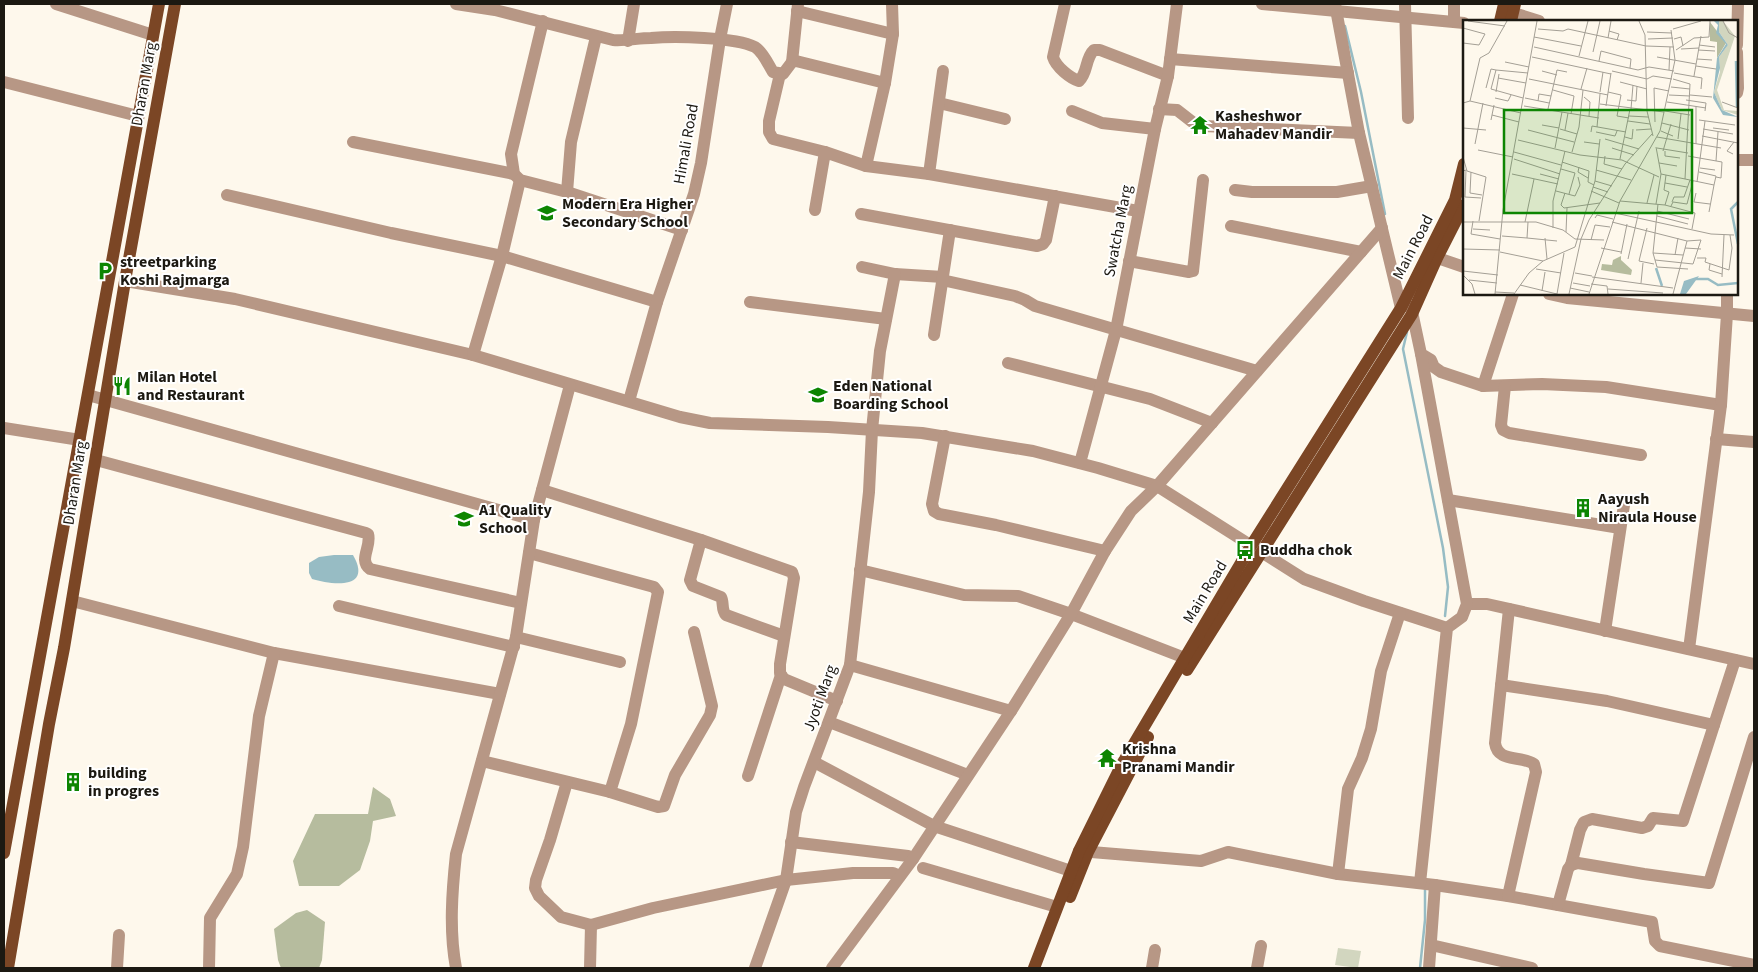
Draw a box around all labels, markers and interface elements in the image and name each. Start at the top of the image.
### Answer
inset map [1463,20,1738,295]
street label: Dharan Marg [126,40,162,128]
street label: Himali Road [668,102,704,186]
place label: Kasheshwor Mahadev Mandir [1215,105,1332,145]
temple icon: Kasheshwor Mahadev Mandir [1189,114,1211,136]
street label: Swatcha Marg [1098,183,1138,279]
place label: Modern Era Higher Secondary School [562,193,694,233]
school or university icon: Modern Era Higher Secondary School [536,202,558,224]
street label: Main Road [1387,211,1439,283]
place label: streetparking Koshi Rajmarga [120,251,230,291]
parking icon: streetparking Koshi Rajmarga [94,260,116,282]
place label: Milan Hotel and Restaurant [137,366,245,406]
restaurant icon: Milan Hotel and Restaurant [111,375,133,397]
place label: Eden National Boarding School [833,375,949,415]
school or university icon: Eden National Boarding School [807,384,829,406]
street label: Dharan Marg [57,439,93,527]
place label: Aayush Niraula House [1597,488,1697,528]
building icon: Aayush Niraula House [1572,497,1594,519]
place label: A1 Quality School [478,499,552,539]
school or university icon: A1 Quality School [453,508,475,530]
bus stop icon: Buddha chok [1234,539,1256,561]
place label: Buddha chok [1260,539,1352,561]
street label: Main Road [1178,556,1232,628]
street label: Jyoti Marg [798,662,842,734]
place label: Krishna Pranami Mandir [1122,738,1235,778]
temple icon: Krishna Pranami Mandir [1096,747,1118,769]
place label: building in progres [88,762,159,802]
building icon: building in progres [62,771,84,793]

